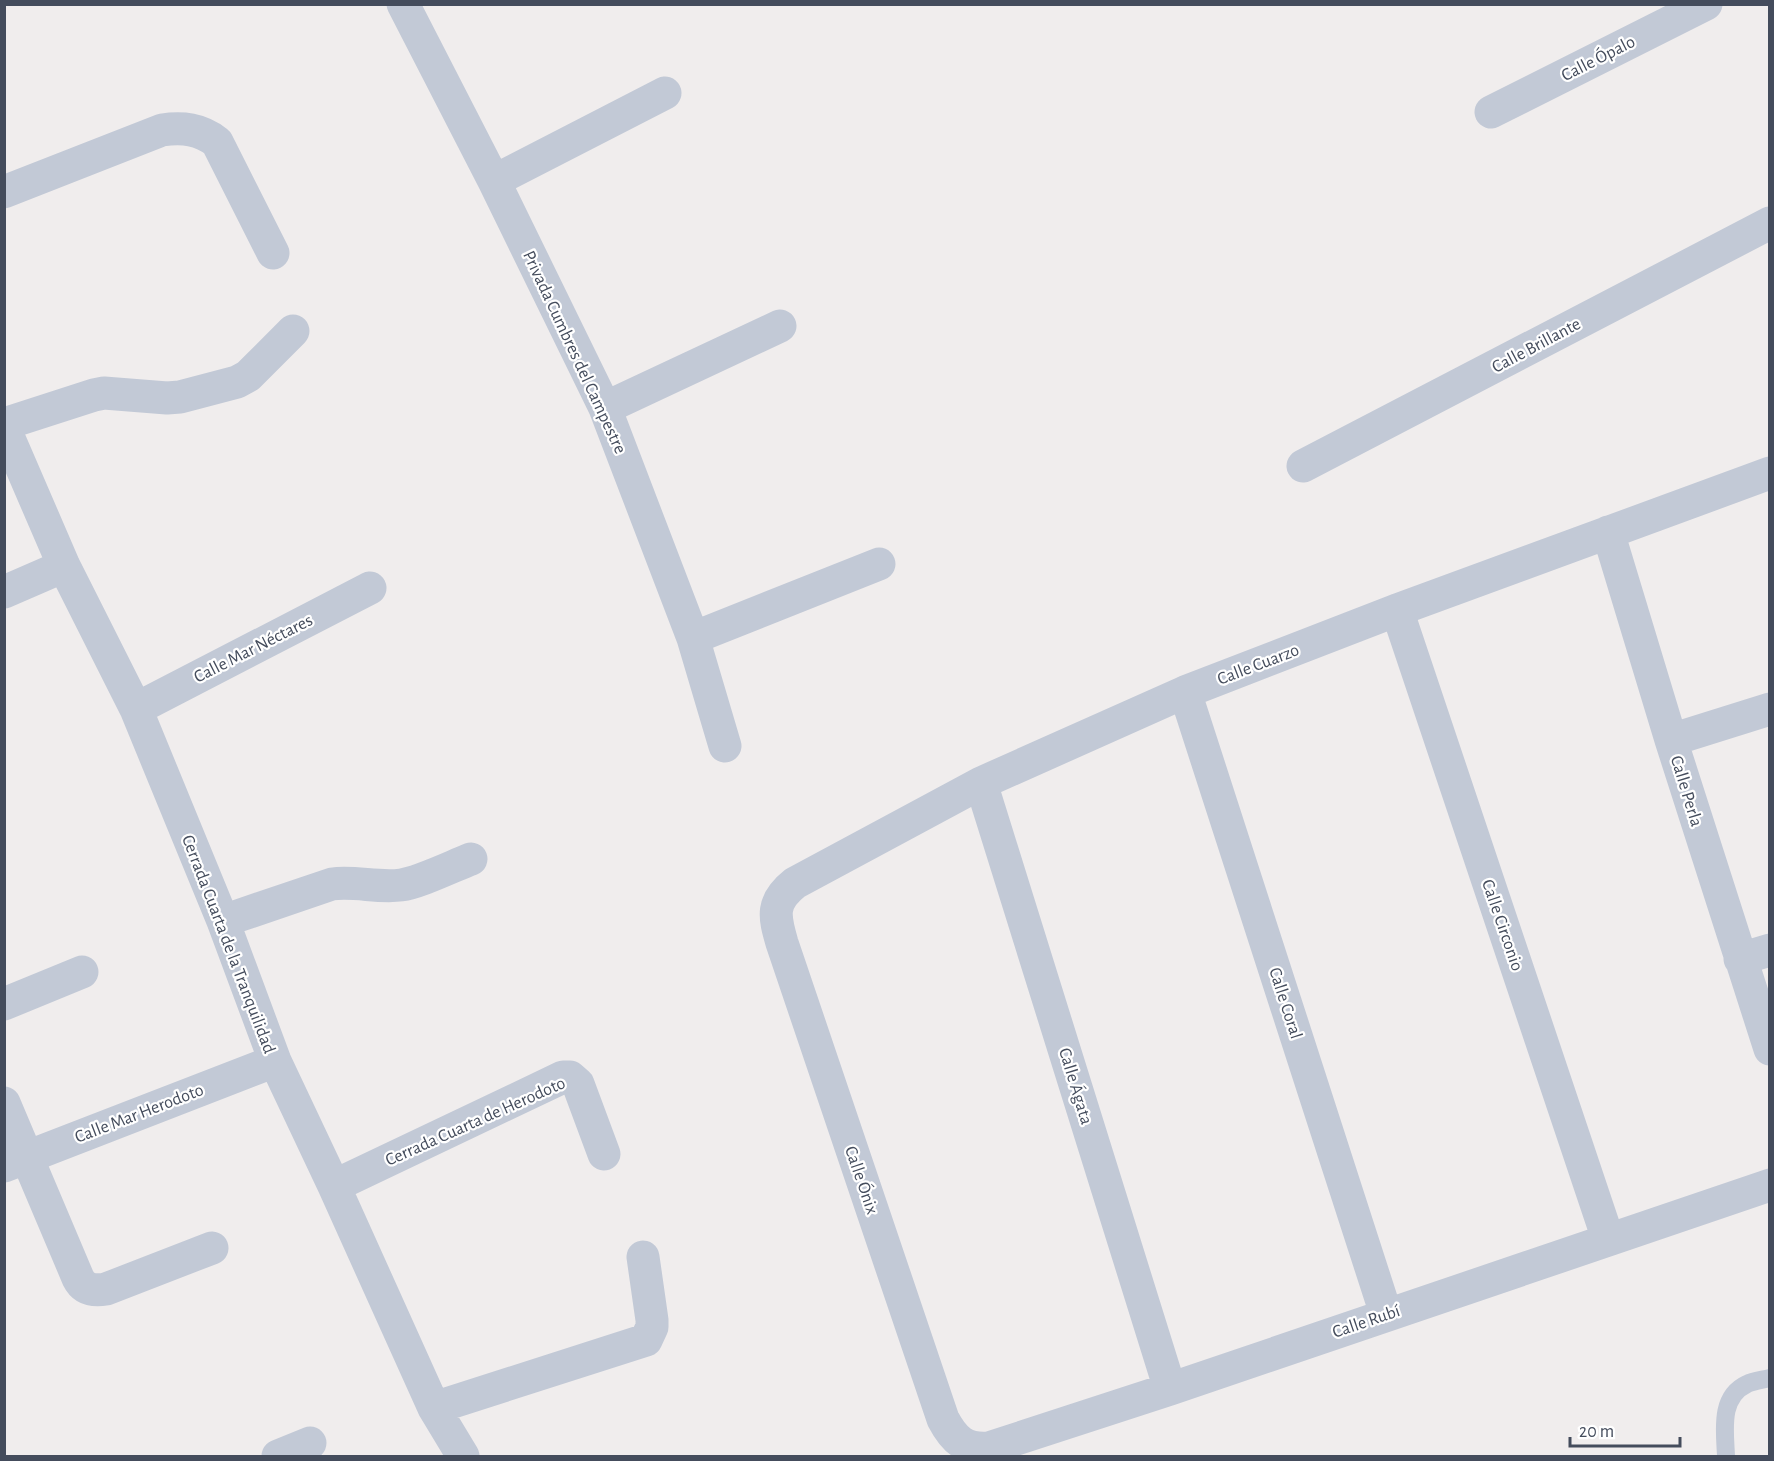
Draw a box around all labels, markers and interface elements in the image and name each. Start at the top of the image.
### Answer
street label: Calle Ópalo [1557,30,1638,85]
street label: Privada Cumbres del Campestre [519,248,629,457]
street label: Calle Brillante [1489,315,1584,377]
street label: Calle Mar Néctares [191,611,316,687]
street label: Calle Cuarzo [1215,641,1302,689]
street label: Calle Perla [1667,754,1705,829]
street label: Cerrada Cuarta de la Tranquilidad [178,833,278,1056]
street label: Calle Circonio [1478,877,1526,974]
street label: Calle Coral [1265,965,1305,1041]
street label: Calle Ágata [1055,1045,1098,1127]
street label: Cerrada Cuarta de Herodoto [383,1074,568,1170]
street label: Calle Mar Herodoto [73,1081,206,1147]
street label: Calle Ónix [841,1143,884,1217]
street label: Calle Rubí [1330,1302,1403,1342]
scale bar [1570,1410,1680,1448]
text: 20 m [1579,1423,1614,1441]

